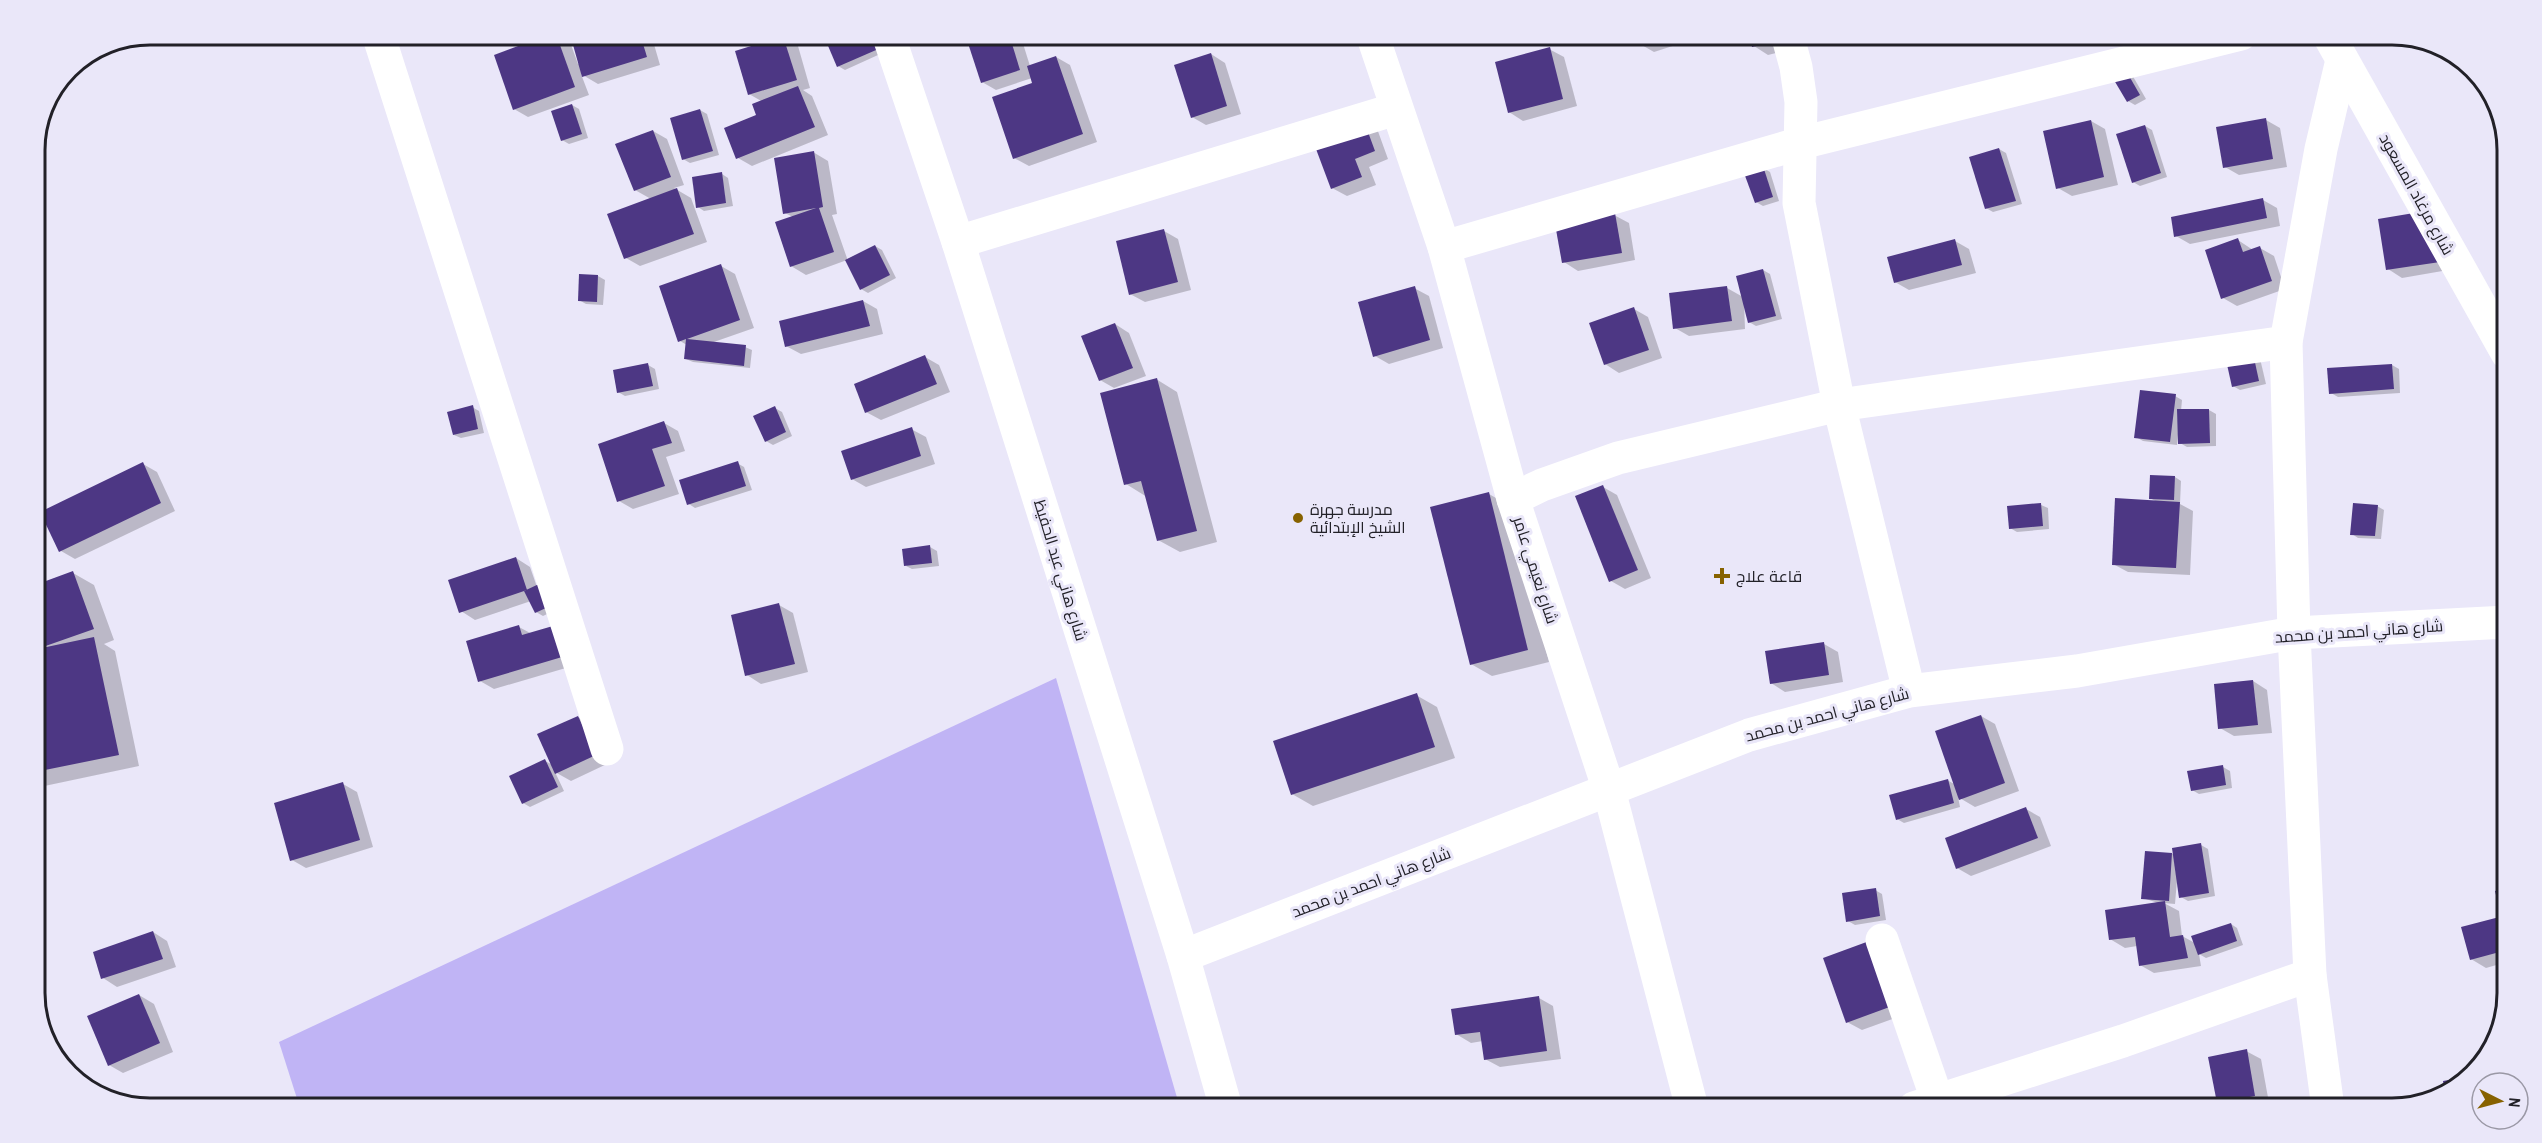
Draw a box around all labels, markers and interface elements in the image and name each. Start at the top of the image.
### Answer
street label: شارع مرغاد المسعود [2374,129,2460,259]
street label: شارع هاني عبد الحفيظ [1026,497,1093,644]
place label: مدرسة جهرة الشيخ الإبتدائية [1310,498,1406,539]
marker: مدرسة جهرة الشيخ الإبتدائية [1291,511,1305,525]
street label: شارع نعيمي عامر [1505,513,1564,627]
place label: قاعة علاج [1736,565,1802,588]
marker: قاعة علاج [1713,567,1731,585]
street label: شارع هاني احمد بن محمد [2274,614,2444,651]
street label: شارع هاني احمد بن محمد [1743,682,1912,749]
street label: شارع هاني احمد بن محمد [1288,841,1455,925]
north arrow [2470,1071,2530,1131]
text: N [2503,1097,2526,1108]

